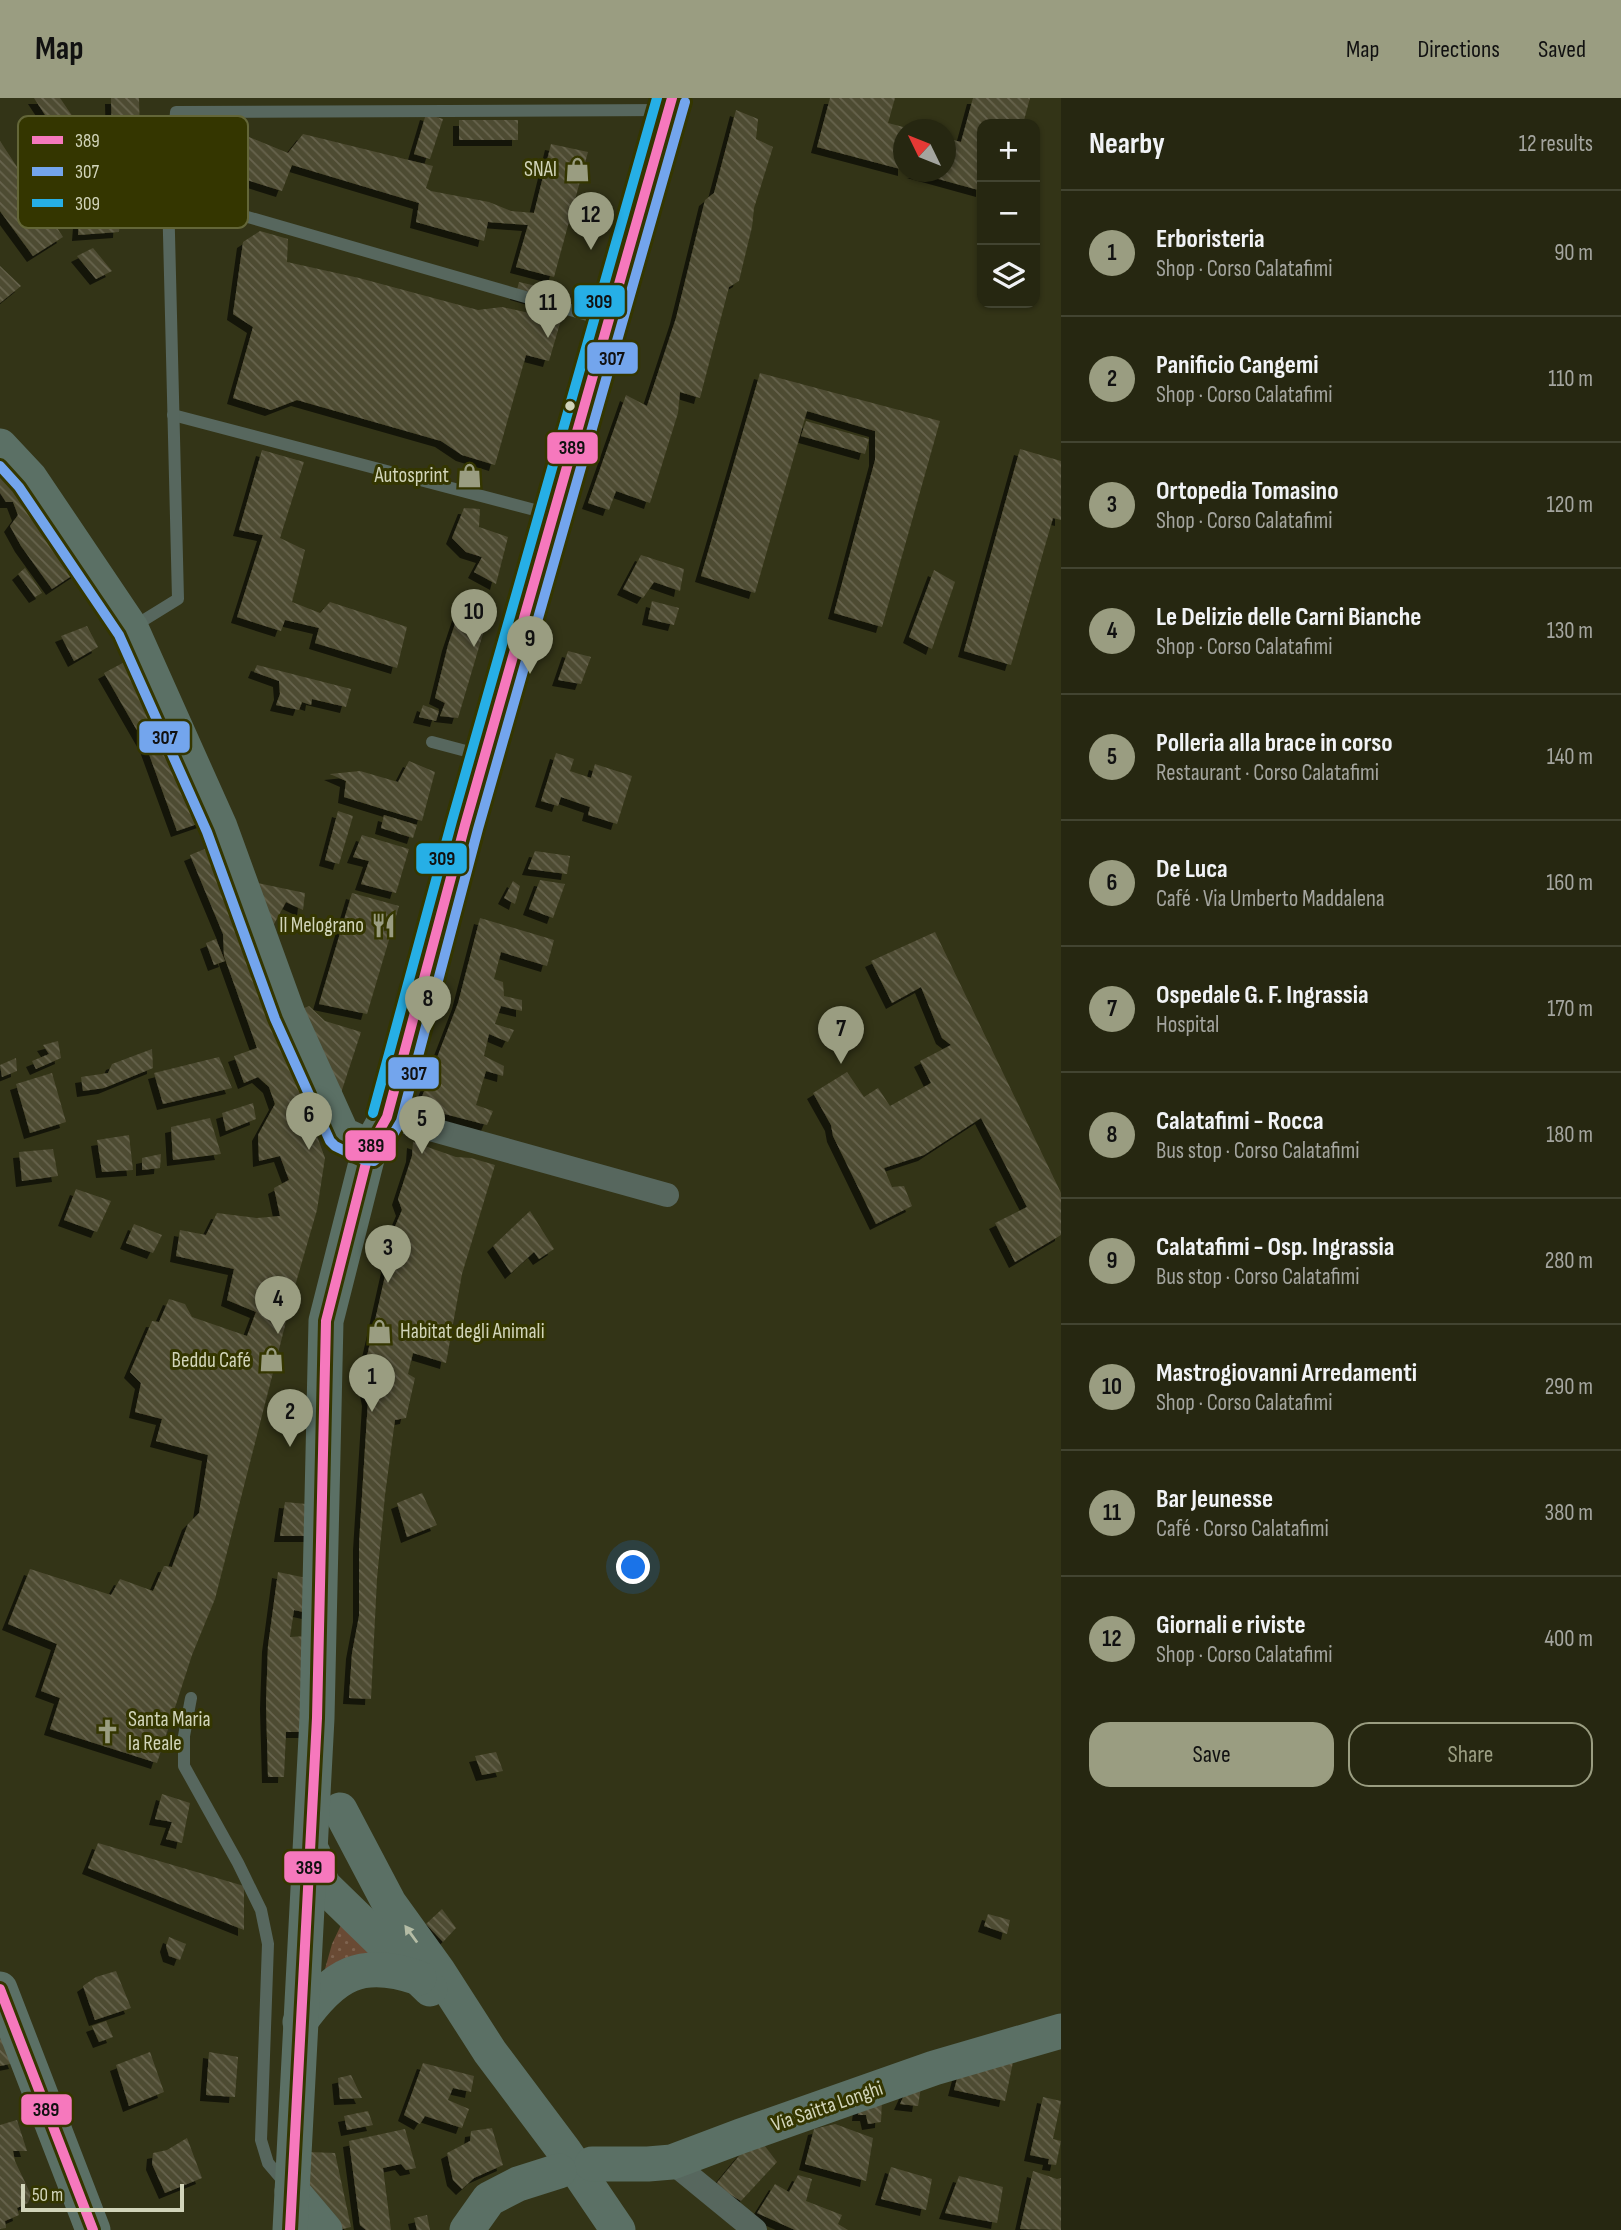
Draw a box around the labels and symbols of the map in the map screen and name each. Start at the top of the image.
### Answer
legend [18,116,248,228]
north arrow [893,119,956,182]
text: 389 [75,130,100,153]
shop icon: SNAI [563,155,591,183]
place label: SNAI [524,157,557,182]
text: 307 [75,161,99,184]
pin: 12 [568,192,614,250]
text: 309 [75,193,100,216]
pin: 11 [525,280,571,338]
line badge: 309 [573,284,626,318]
text: 309 [586,291,612,314]
line badge: 307 [586,341,639,375]
text: 307 [599,348,626,371]
unlabelled marker [563,399,577,413]
line badge: 389 [546,431,599,465]
text: 389 [559,437,585,460]
shop icon: Autosprint [455,461,483,489]
place label: Autosprint [374,463,449,488]
pin: 10 [451,589,497,647]
pin: 9 [507,616,553,674]
line badge: 307 [138,720,191,754]
text: 307 [152,727,179,750]
line badge: 309 [415,842,468,875]
text: 309 [429,848,455,871]
restaurant icon: Il Melograno [370,911,398,939]
place label: Il Melograno [279,913,364,938]
pin: 8 [405,976,451,1034]
pin: 7 [818,1006,864,1064]
line badge: 307 [387,1056,440,1090]
text: 307 [401,1063,428,1086]
pin: 6 [286,1092,332,1150]
pin: 5 [399,1096,445,1154]
line badge: 389 [344,1129,397,1162]
text: 389 [358,1135,384,1158]
pin: 3 [365,1225,411,1283]
pin: 4 [255,1276,301,1334]
shop icon: Habitat degli Animali [366,1317,394,1345]
place label: Habitat degli Animali [400,1319,545,1344]
shop icon: Beddu Café [257,1346,285,1374]
place label: Beddu Café [172,1348,251,1373]
pin: 1 [349,1354,395,1412]
pin: 2 [267,1389,313,1447]
your location [616,1550,650,1584]
place label: Santa Maria la Reale [128,1707,211,1756]
church icon: Santa Maria la Reale [94,1717,122,1745]
line badge: 389 [283,1850,336,1884]
text: 389 [296,1857,322,1880]
one-way arrow [404,1925,418,1943]
street label: Via Saitta Longhi [768,2076,886,2137]
line badge: 389 [20,2093,73,2126]
text: 389 [33,2099,59,2122]
scale bar [21,2181,184,2213]

